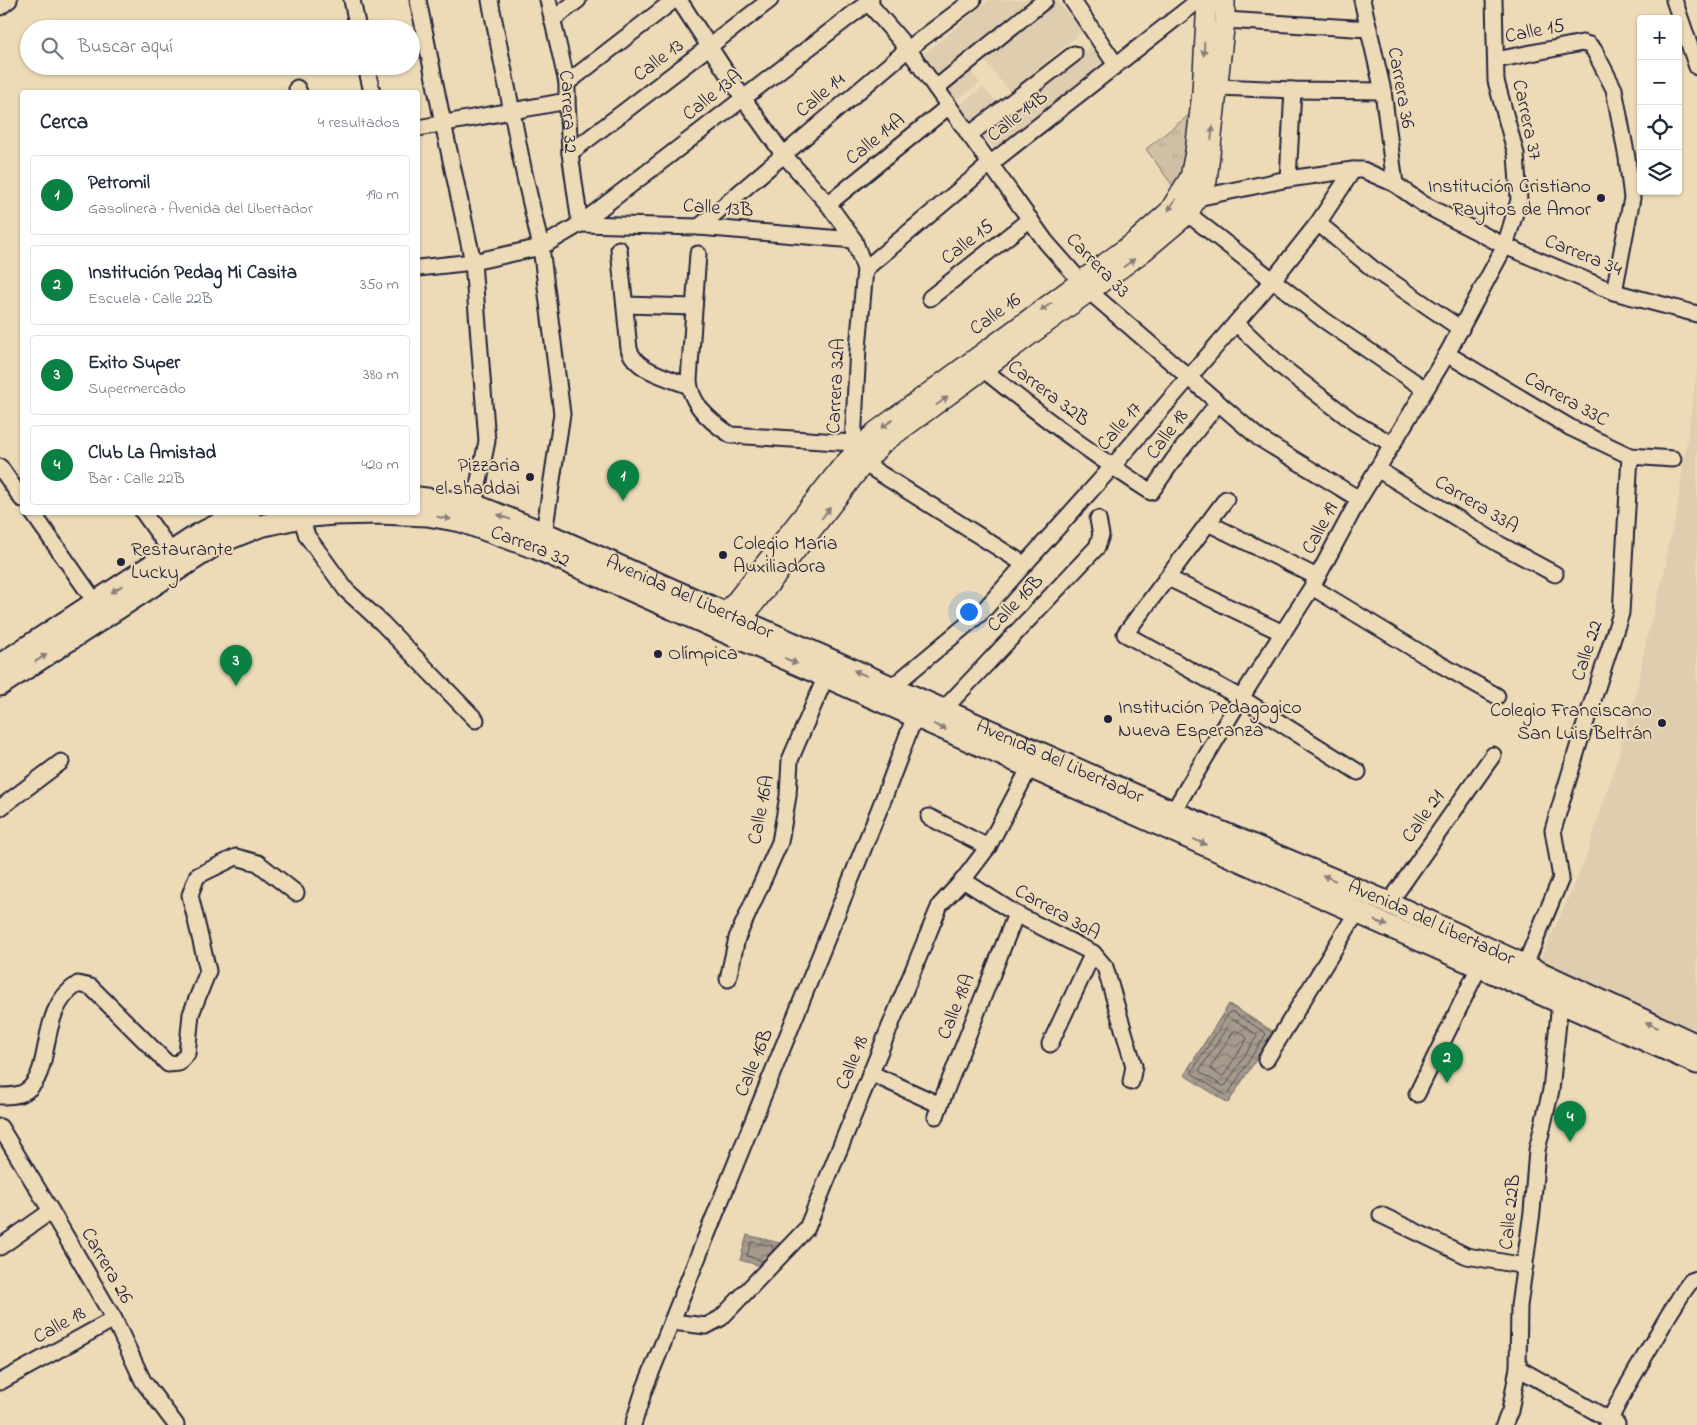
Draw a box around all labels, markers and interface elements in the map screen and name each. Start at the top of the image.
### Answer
street label: Calle 15 [1503,12,1567,52]
map controls [1637,15,1682,195]
button: + [1637,15,1682,60]
search box [20,20,420,75]
street label: Calle 13 [627,32,691,90]
icon: search [38,34,66,62]
text: Buscar aquí [78,34,173,61]
one-way arrow [1199,41,1207,57]
street label: Carrera 36 [1379,45,1421,131]
button: − [1637,60,1682,105]
street label: Calle 13A [677,63,749,129]
street label: Carrera 32 [550,67,585,154]
street label: Calle 14 [790,67,852,125]
street label: Carrera 37 [1503,77,1549,163]
street label: Calle 14B [981,84,1055,150]
button: locate [1637,105,1682,150]
street label: Calle 14A [840,107,912,173]
text: Cerca [40,108,88,138]
text: 4 resultados [318,111,400,135]
one-way arrow [1208,125,1216,141]
button: layers [1637,150,1682,195]
text: Petromil [88,170,150,197]
place label: Institución Cristiano Rayitos de Amor [1428,173,1592,225]
text: 1 [54,183,60,207]
text: 190 m [366,183,399,207]
street label: Calle 13B [682,192,754,226]
marker: Institución Cristiano Rayitos de Amor [1595,192,1607,204]
text: Gasolinera · Avenida del Libertador [88,197,313,221]
one-way arrow [1167,198,1177,212]
street label: Calle 15 [935,213,1001,273]
street label: Carrera 33 [1058,227,1136,305]
street label: Carrera 34 [1540,227,1626,285]
one-way arrow [1122,258,1136,268]
text: Institución Pedag Mi Casita [88,260,297,287]
text: 2 [53,273,61,297]
text: 350 m [360,273,399,297]
street label: Calle 16 [964,286,1028,344]
text: Escuela · Calle 22B [88,287,213,311]
one-way arrow [1039,302,1053,312]
street label: Carrera 32A [820,337,854,435]
text: Exito Super [88,350,180,377]
street label: Carrera 32B [1001,353,1095,435]
text: 3 [54,363,60,387]
text: 380 m [363,363,399,387]
street label: Carrera 33C [1518,365,1614,435]
text: Supermercado [88,377,186,401]
one-way arrow [935,395,948,406]
street label: Calle 17 [1090,396,1150,458]
street label: Calle 18 [1139,404,1197,466]
one-way arrow [881,418,894,429]
text: Club La Amistad [88,440,216,467]
place label: Pizzaria el shaddai [435,452,520,504]
text: 4 [54,453,60,477]
text: 420 m [361,453,399,477]
pin: 1 [607,460,639,501]
text: Bar · Calle 22B [88,467,184,491]
street label: Carrera 33A [1428,468,1524,542]
marker: Pizzaria el shaddai [524,471,536,483]
street label: Calle 19 [1295,498,1347,560]
one-way arrow [821,506,831,520]
one-way arrow [496,513,511,521]
one-way arrow [436,514,452,522]
street label: Carrera 32 [486,518,575,576]
place label: Colegio Maria Auxiliadora [733,530,838,582]
place label: Restaurante Lucky [131,536,233,588]
street label: Avenida del Libertador [601,548,779,648]
marker: Colegio Maria Auxiliadora [717,549,729,561]
marker: Restaurante Lucky [115,556,127,568]
street label: Calle 16B [981,568,1051,640]
one-way arrow [110,584,123,594]
your location [956,599,982,625]
street label: Calle 22 [1565,617,1611,685]
place label: Olímpica [668,640,738,669]
pin: 3 [220,645,252,686]
marker: Olímpica [652,648,664,660]
one-way arrow [34,653,47,663]
one-way arrow [784,657,798,665]
one-way arrow [853,668,867,676]
place label: Institución Pedagogico Nueva Esperanza [1118,694,1302,746]
place label: Colegio Franciscano San Luis Beltrán [1490,697,1652,749]
street label: Avenida del Libertador [971,712,1149,812]
marker: Institución Pedagogico Nueva Esperanza [1102,713,1114,725]
marker: Colegio Franciscano San Luis Beltrán [1656,717,1668,729]
one-way arrow [933,723,947,731]
street label: Calle 16A [741,773,783,847]
street label: Calle 21 [1395,785,1453,849]
one-way arrow [1193,839,1207,847]
one-way arrow [1322,873,1336,881]
street label: Avenida del Libertador [1343,873,1520,974]
street label: Carrera 30A [1009,877,1105,949]
one-way arrow [1374,919,1388,927]
street label: Calle 18A [931,970,983,1044]
one-way arrow [1645,1021,1660,1029]
street label: Calle 16B [728,1025,782,1101]
street label: Calle 18 [829,1031,877,1095]
pin: 2 [1431,1042,1463,1083]
pin: 4 [1554,1101,1586,1142]
street label: Calle 22B [1493,1173,1529,1251]
street label: Carrera 26 [72,1222,140,1310]
street label: Calle 18 [28,1300,92,1352]

